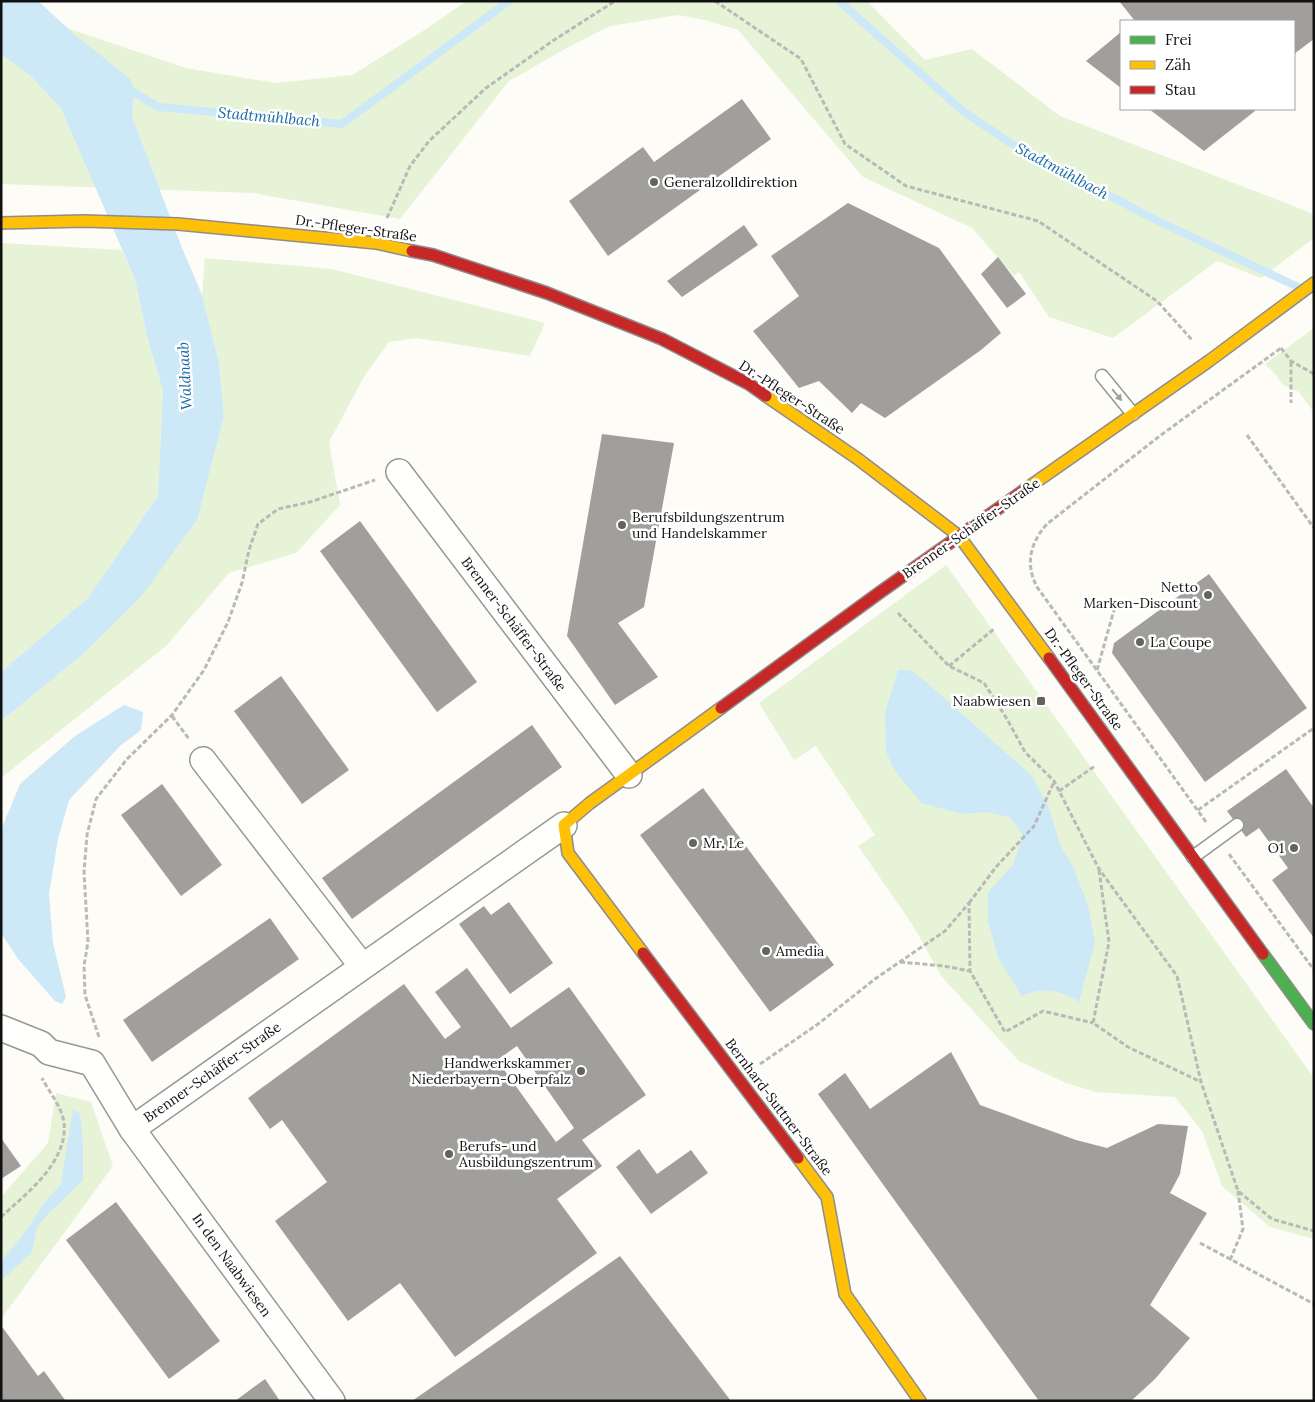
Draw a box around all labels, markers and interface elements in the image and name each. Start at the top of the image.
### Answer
legend [1120,20,1295,110]
text: Frei [1165,30,1192,49]
text: Zäh [1165,55,1191,74]
text: Stau [1165,80,1196,99]
water label: Stadtmühlbach [217,103,321,130]
water label: Stadtmühlbach [1013,138,1112,203]
place label: Generalzolldirektion [664,173,798,191]
marker: Generalzolldirektion [648,176,660,188]
street label: Dr.-Pfleger-Straße [294,211,418,245]
water label: Waldnaab [173,342,196,411]
street label: Dr.-Pfleger-Straße [736,356,849,438]
one-way arrow [1111,389,1122,401]
street label: Brenner-Schäffer-Straße [899,473,1044,582]
place label: Berufsbildungszentrum und Handelskammer [632,508,785,542]
marker: Berufsbildungszentrum und Handelskammer [616,519,628,531]
street label: Brenner-Schäffer-Straße [458,553,571,695]
place label: Netto Marken-Discount [1083,578,1199,612]
marker: Netto Marken-Discount [1202,589,1214,601]
street label: Dr.-Pfleger-Straße [1041,624,1128,734]
place label: La Coupe [1150,633,1212,651]
marker: La Coupe [1134,636,1146,648]
place label: Naabwiesen [953,692,1031,710]
marker: Naabwiesen [1035,695,1047,707]
place label: Mr. Le [703,834,745,852]
marker: Mr. Le [687,837,699,849]
place label: O1 [1268,839,1284,857]
marker: O1 [1288,842,1300,854]
place label: Amedia [775,942,824,960]
marker: Amedia [760,945,772,957]
street label: Brenner-Schäffer-Straße [140,1017,285,1126]
street label: Bernhard-Suttner-Straße [722,1035,837,1179]
place label: Handwerkskammer Niederbayern-Oberpfalz [411,1054,571,1088]
marker: Handwerkskammer Niederbayern-Oberpfalz [575,1065,587,1077]
place label: Berufs- und Ausbildungszentrum [458,1137,594,1171]
marker: Berufs- und Ausbildungszentrum [443,1148,455,1160]
street label: In den Naabwiesen [188,1210,276,1321]

